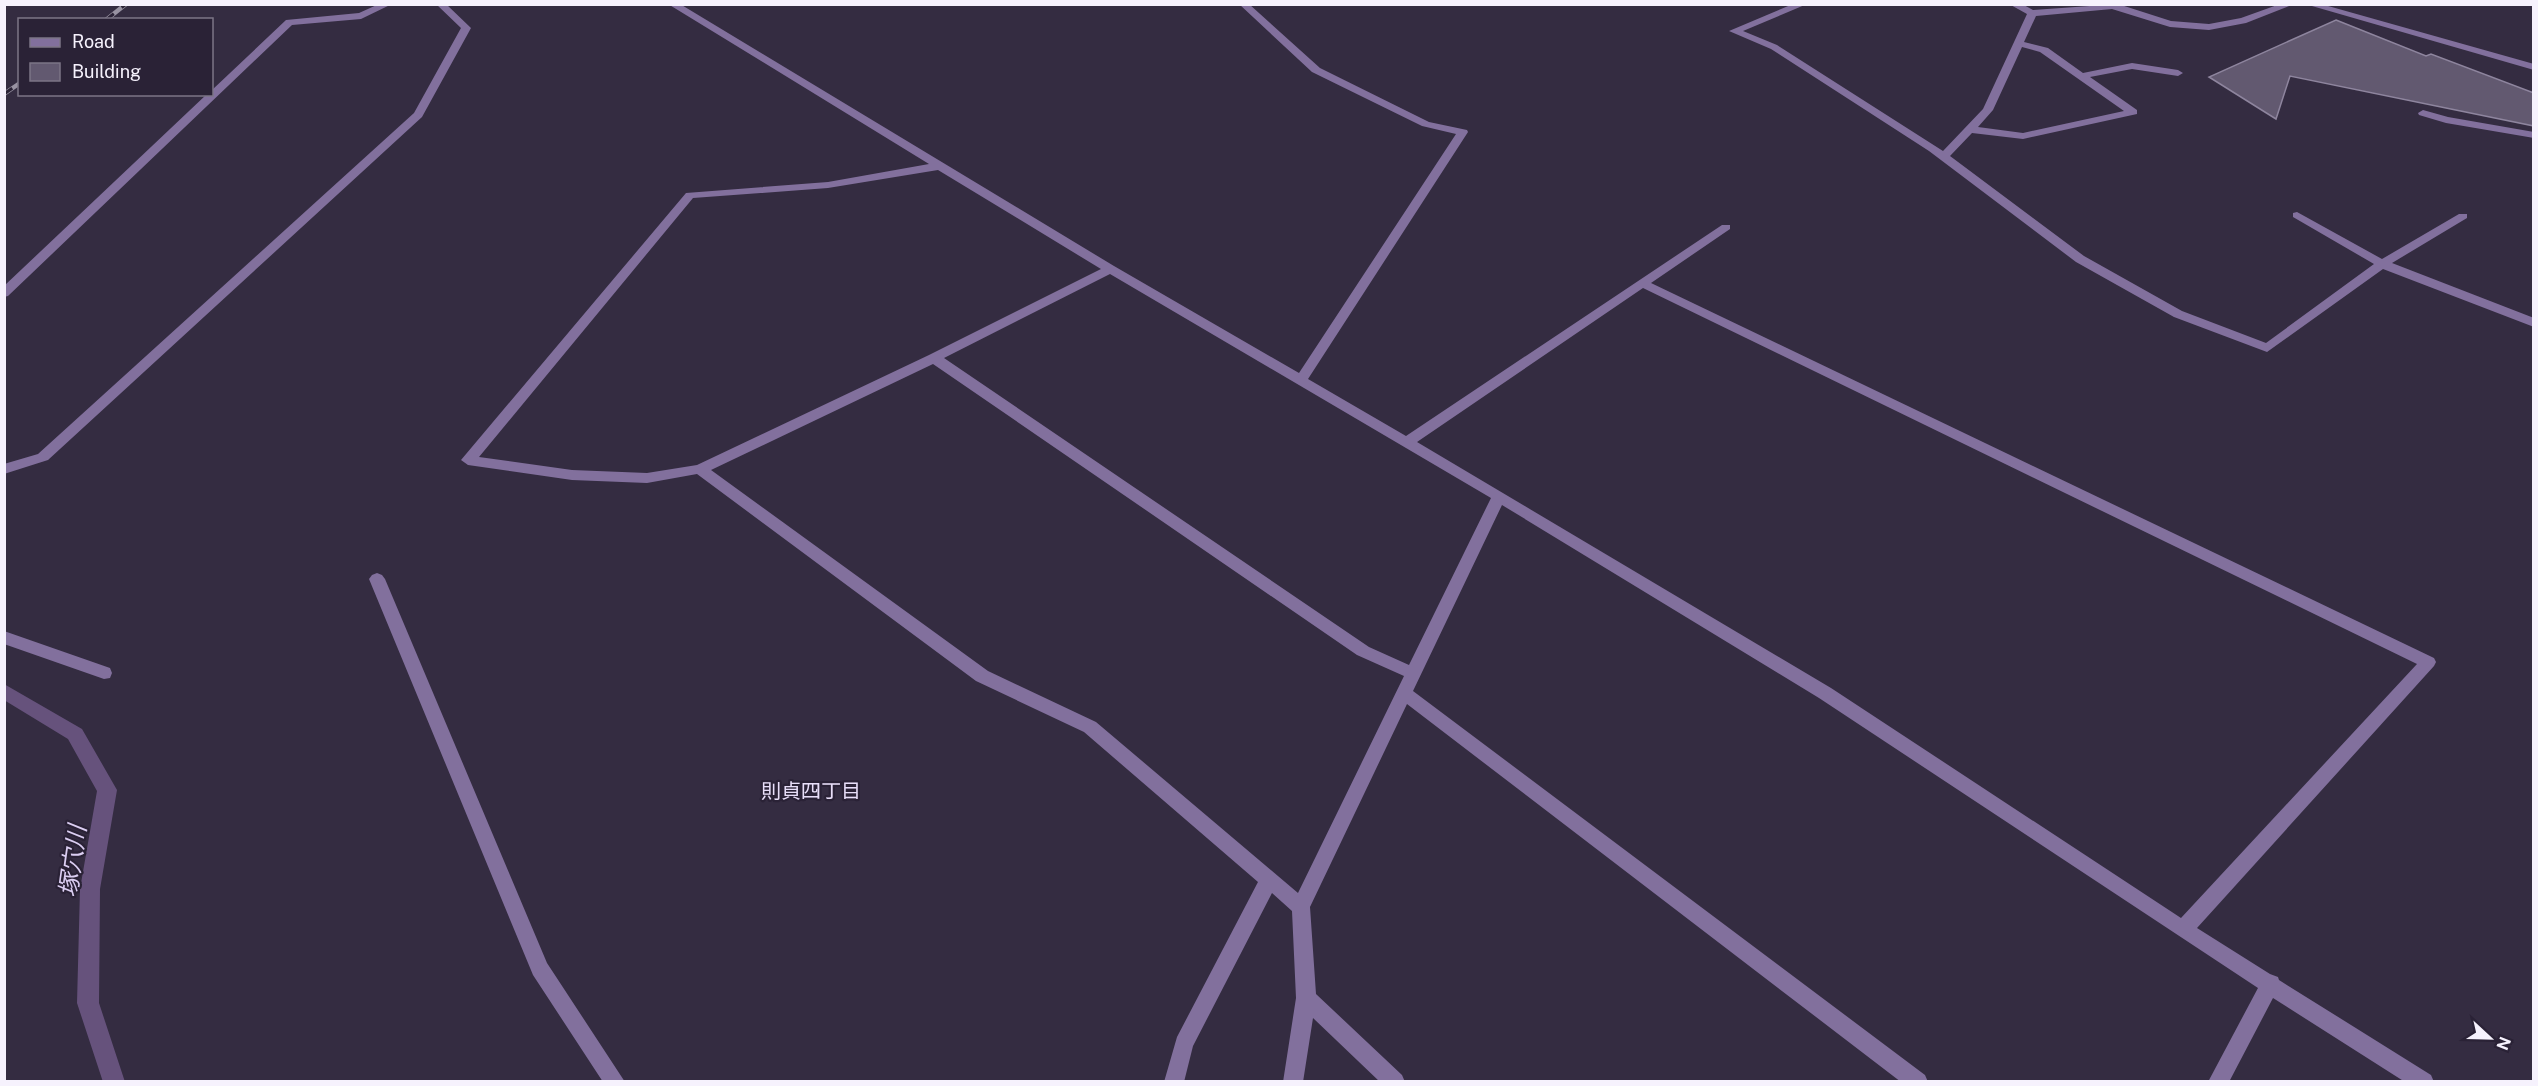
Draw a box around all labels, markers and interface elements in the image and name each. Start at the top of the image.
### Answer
legend [18,18,213,96]
text: Road [72,31,115,52]
text: Building [72,61,141,82]
district label: 則貞四丁目 [761,779,861,803]
water label: 塚穴川 [53,820,91,899]
north arrow [2460,1008,2520,1068]
text: N [2492,1034,2515,1053]

